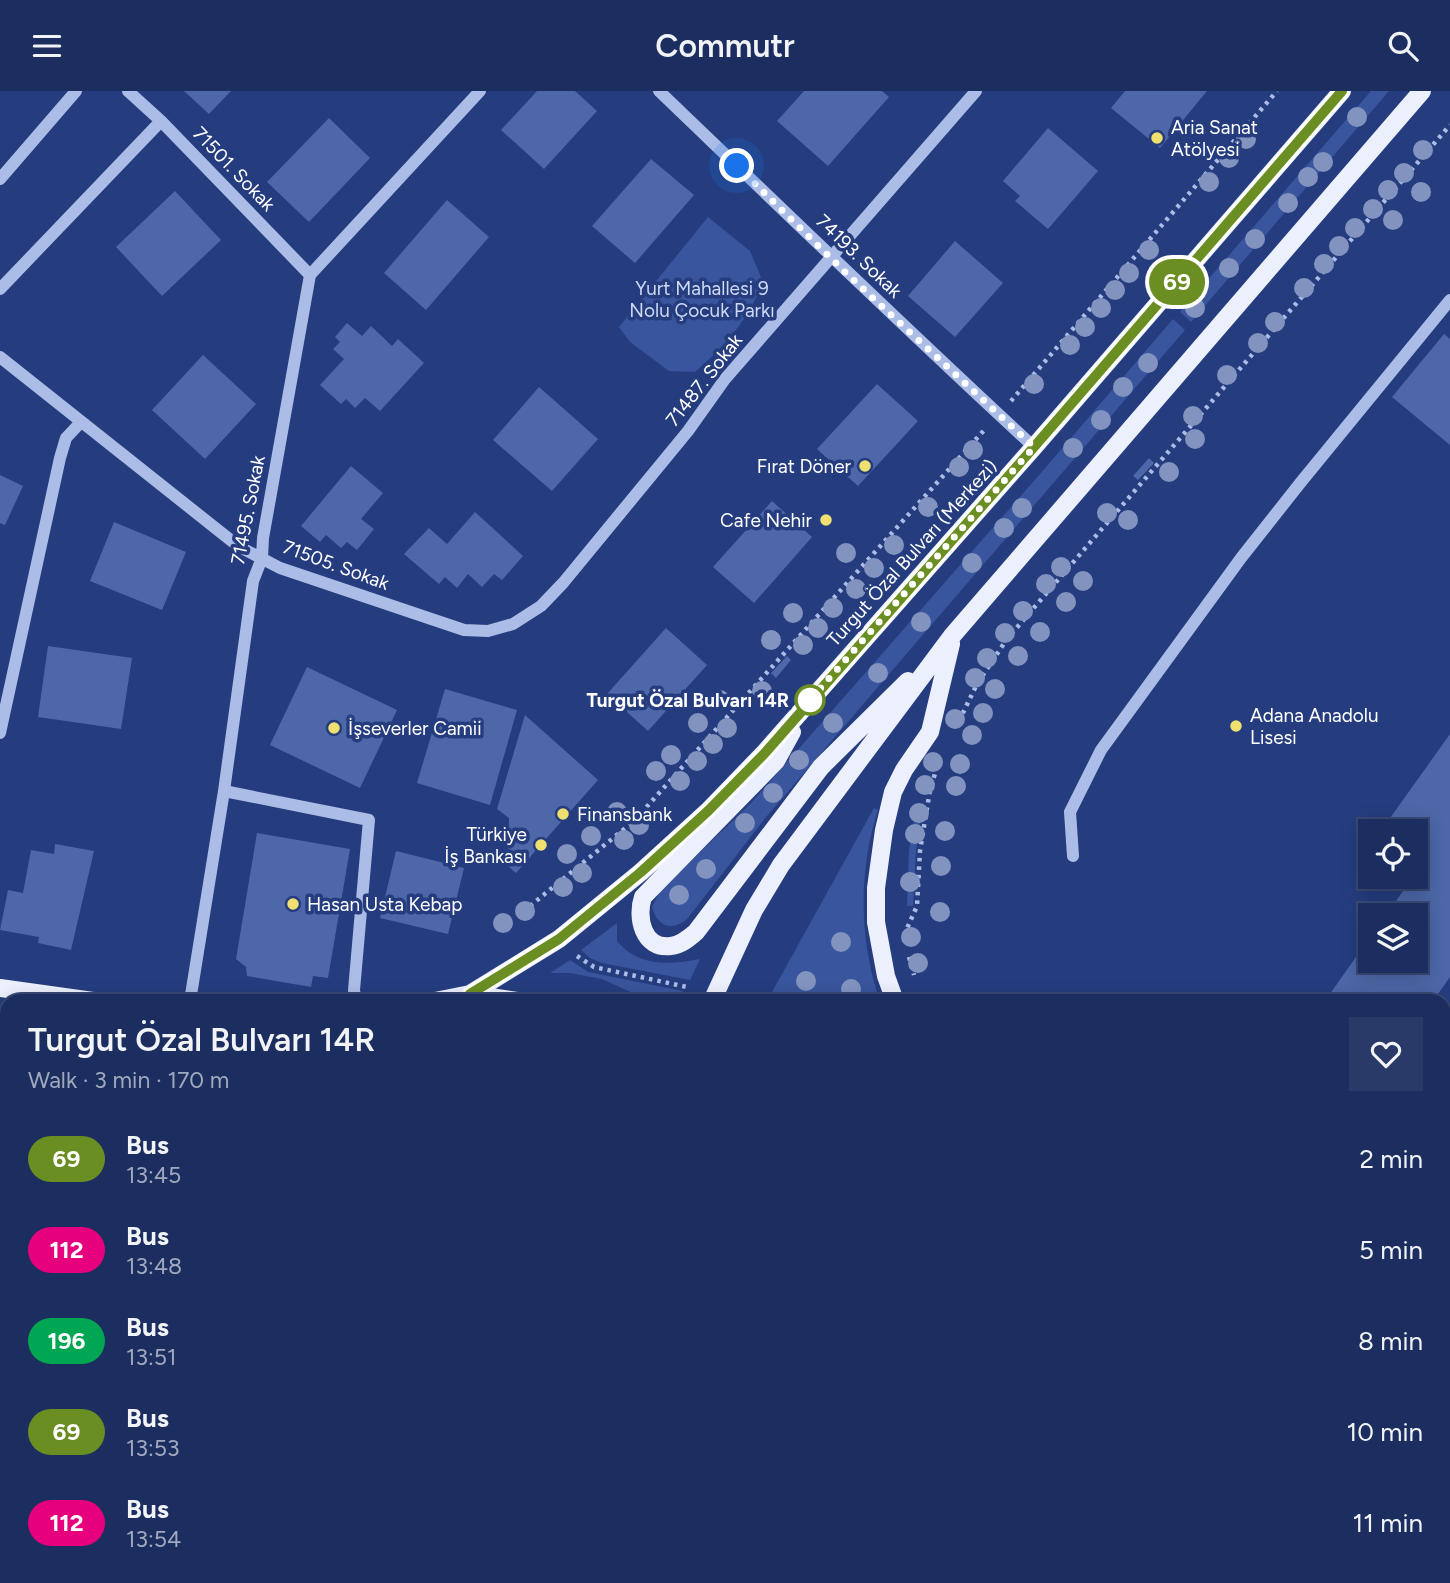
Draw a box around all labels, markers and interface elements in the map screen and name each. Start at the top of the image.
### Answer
icon: menu [28,27,66,65]
text: Commutr [655,27,795,65]
icon: search [1384,27,1422,65]
place label: Aria Sanat Atölyesi [1171,116,1258,161]
street label: 71501. Sokak [188,122,280,216]
marker: Aria Sanat Atölyesi [1149,130,1165,146]
your location [719,148,754,183]
street label: 74193. Sokak [811,209,907,303]
line badge: 69 [1146,259,1208,305]
text: 69 [1163,267,1191,296]
park label: Yurt Mahallesi 9 Nolu Çocuk Parkı [629,277,775,322]
street label: 71487. Sokak [661,329,748,431]
street label: 71495. Sokak [226,453,270,567]
place label: Fırat Döner [757,455,852,478]
street label: Turgut Özal Bulvarı (Merkezi) [822,455,1002,651]
marker: Fırat Döner [857,458,873,474]
place label: Cafe Nehir [720,509,813,532]
marker: Cafe Nehir [818,512,834,528]
street label: 71505. Sokak [280,535,393,595]
marker: Turgut Özal Bulvarı 14R [795,685,825,715]
place label: Turgut Özal Bulvarı 14R [586,689,789,712]
place label: Adana Anadolu Lisesi [1250,704,1379,749]
place label: İşseverler Camii [348,717,482,740]
marker: Adana Anadolu Lisesi [1228,718,1244,734]
marker: İşseverler Camii [326,720,342,736]
place label: Finansbank [577,803,673,826]
marker: Finansbank [555,806,571,822]
map controls [1358,819,1428,973]
button: locate [1358,819,1428,889]
place label: Türkiye İş Bankası [444,823,527,868]
marker: Türkiye İş Bankası [533,837,549,853]
place label: Hasan Usta Kebap [307,893,462,916]
marker: Hasan Usta Kebap [285,896,301,912]
button: layers [1358,903,1428,973]
button: heart [1349,1017,1423,1091]
text: Turgut Özal Bulvarı 14R [28,1020,375,1059]
text: Walk · 3 min · 170 m [28,1066,229,1094]
text: Bus [126,1129,169,1161]
text: 2 min [1359,1143,1423,1175]
text: 69 [53,1144,80,1173]
text: 13:45 [126,1161,181,1189]
text: Bus [126,1220,169,1252]
text: 5 min [1359,1234,1423,1266]
text: 112 [49,1235,84,1264]
text: 13:48 [126,1252,182,1280]
text: Bus [126,1311,169,1343]
text: 8 min [1358,1325,1423,1357]
text: 196 [48,1326,85,1355]
text: 13:51 [126,1343,177,1371]
text: Bus [126,1402,169,1434]
text: 10 min [1347,1416,1423,1448]
text: 69 [53,1417,80,1446]
text: 13:53 [126,1434,180,1462]
text: Bus [126,1493,169,1525]
text: 11 min [1352,1507,1423,1539]
text: 112 [49,1508,84,1537]
text: 13:54 [126,1525,181,1553]

